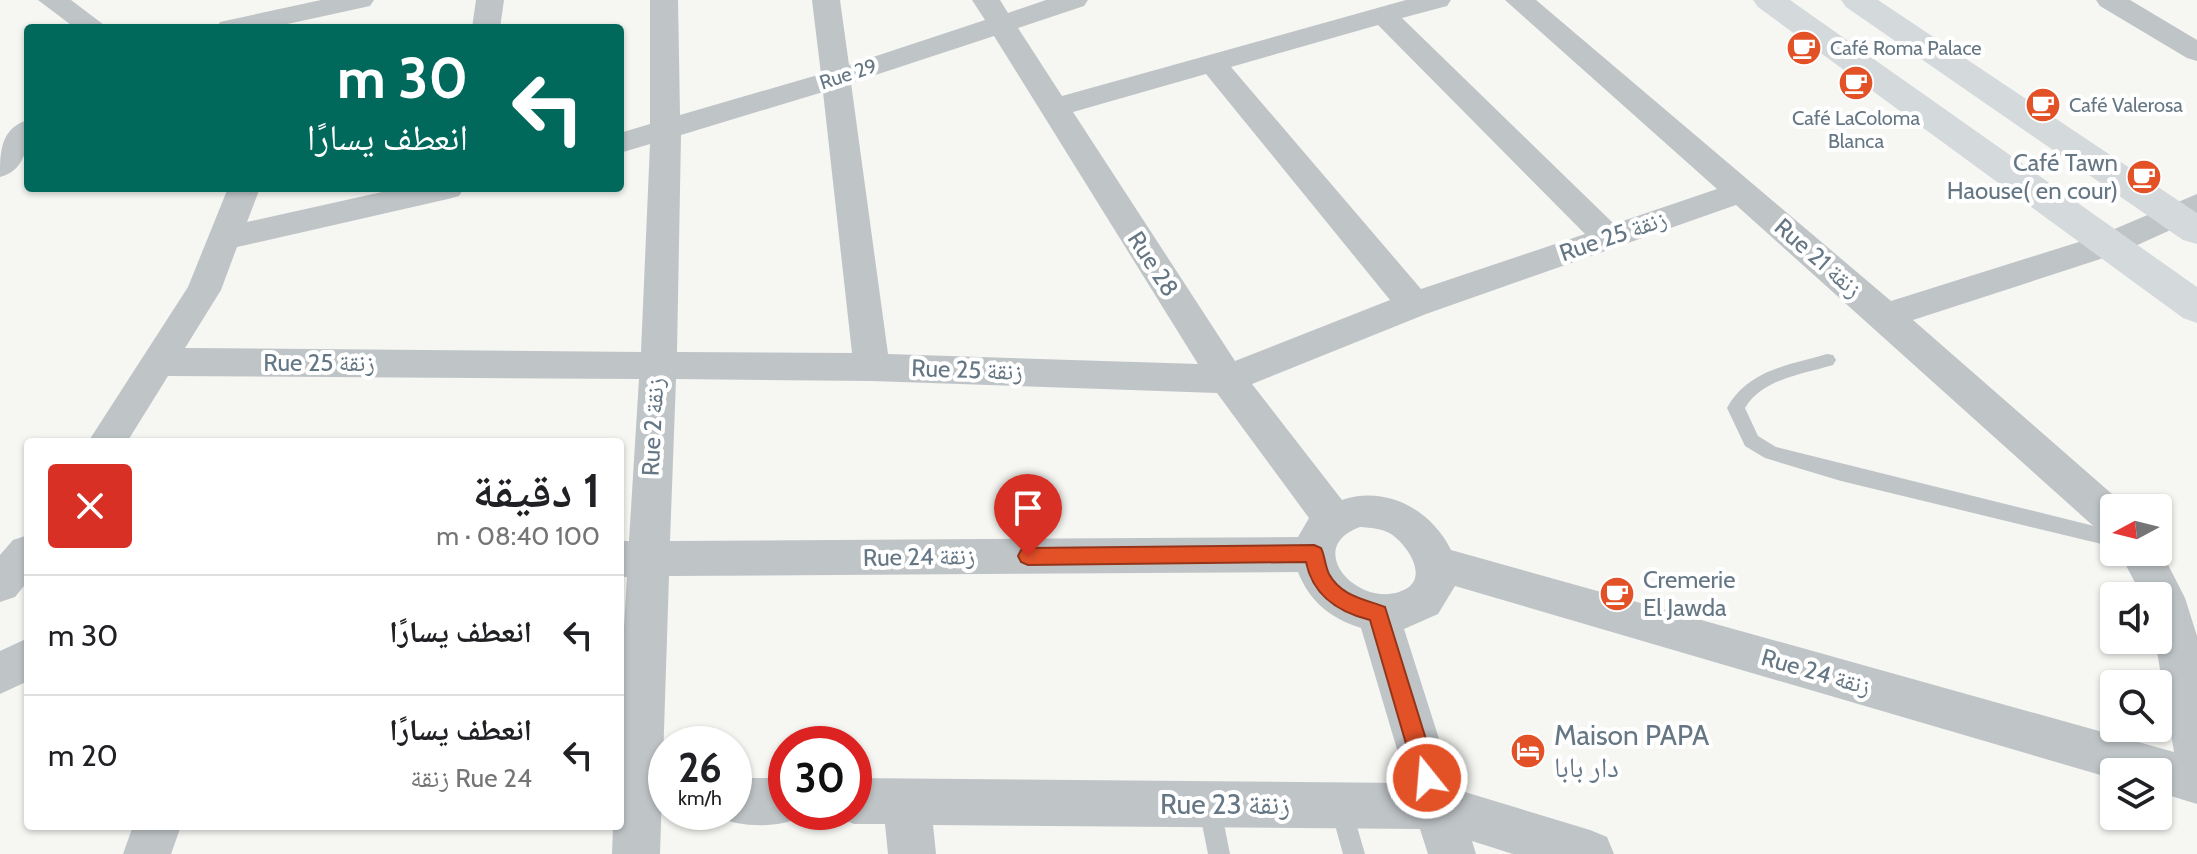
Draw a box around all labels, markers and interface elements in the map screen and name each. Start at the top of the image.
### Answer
cafe icon: Café Roma Palace [1785,29,1823,67]
place label: Café Roma Palace [1830,36,1982,60]
text: 30 m [337,44,468,112]
street label: Rue 29 [816,53,880,95]
icon: left [496,56,600,160]
cafe icon: Café LaColoma Blanca [1837,64,1875,102]
cafe icon: Café Valerosa [2024,86,2062,124]
place label: Café Valerosa [2069,93,2183,117]
place label: Café LaColoma Blanca [1792,106,1920,153]
text: انعطف يسارًا [307,115,468,159]
place label: Café Tawn Haouse( en cour) [1947,148,2118,205]
cafe icon: Café Tawn Haouse( en cour) [2125,158,2163,196]
street label: Rue 25 زنقة [1555,204,1670,267]
street label: Rue 21 زنقة [1769,212,1868,303]
street label: Rue 28 [1122,226,1185,302]
street label: Rue 25 زنقة [263,348,375,377]
street label: Rue 25 زنقة [911,353,1023,386]
street label: Rue 2 زنقة [635,377,670,477]
text: 1 دقيقة [472,461,600,519]
button: close [48,464,132,548]
pin [994,474,1062,556]
icon: arrive [1006,486,1050,530]
north arrow [2100,494,2172,566]
map controls [2100,494,2172,830]
text: 100 m · 08:40 [436,520,600,552]
street label: Rue 24 زنقة [863,541,975,572]
place label: Cremerie El Jawda [1643,565,1735,622]
cafe icon: Cremerie El Jawda [1598,575,1636,613]
button: sound [2100,582,2172,654]
text: انعطف يسارًا [389,613,532,650]
icon: left [556,613,600,657]
text: 30 m [48,617,118,654]
street label: Rue 24 زنقة [1758,642,1874,701]
button: search [2100,670,2172,742]
text: انعطف يسارًا [389,711,532,748]
place label: Maison PAPA دار بابا [1554,718,1710,784]
speed limit sign: 30 [768,726,872,830]
hotel icon: Maison PAPA دار بابا [1509,732,1547,770]
icon: left [556,733,600,777]
position arrow [1385,736,1469,820]
text: 20 m [48,737,118,774]
text: 26 [678,743,722,792]
button: layers [2100,758,2172,830]
text: Rue 24 زنقة [410,762,532,794]
text: km/h [678,786,722,810]
street label: Rue 23 زنقة [1160,787,1290,821]

